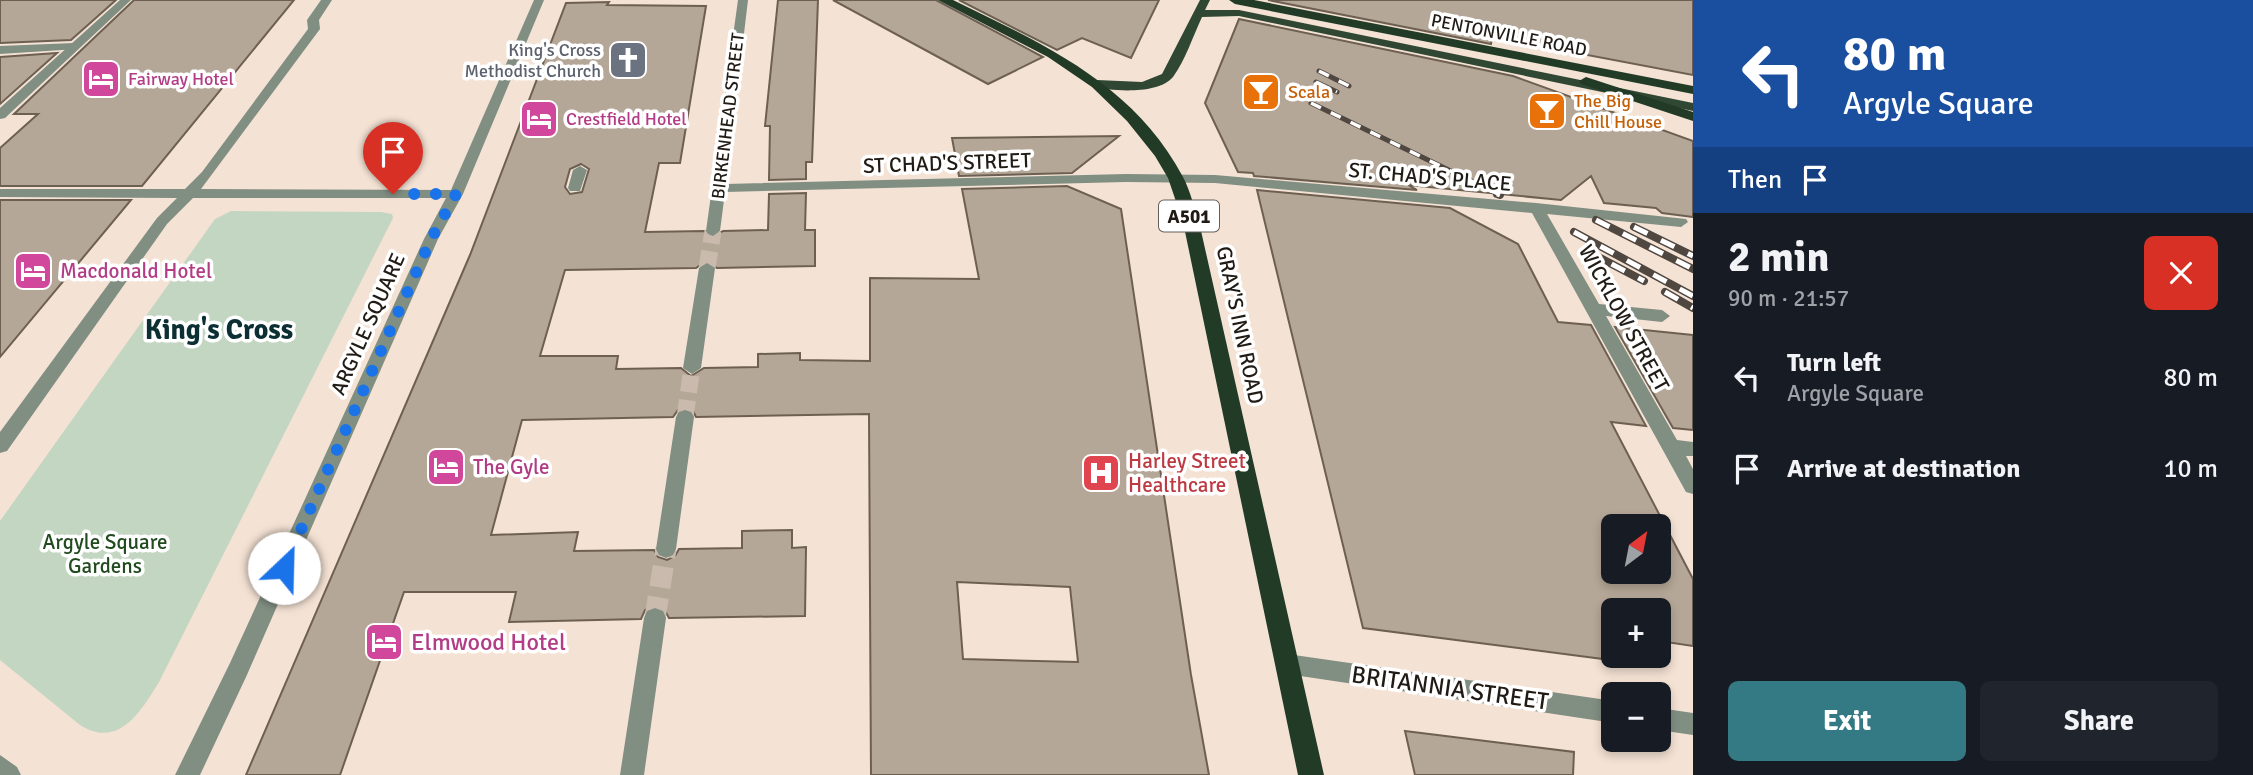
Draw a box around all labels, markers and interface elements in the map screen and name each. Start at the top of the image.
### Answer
street label: PENTONVILLE ROAD [1429,9,1589,61]
text: 80 m [1843,24,1946,84]
icon: left [1728,28,1819,119]
street label: BIRKENHEAD STREET [707,31,749,200]
place label: King's Cross Methodist Church [464,39,601,82]
church icon: King's Cross Methodist Church [607,39,649,81]
hotel icon: Fairway Hotel [80,58,122,100]
place label: Fairway Hotel [128,68,234,90]
bar icon: Scala [1240,71,1282,113]
place label: Scala [1288,81,1330,103]
text: Argyle Square [1843,84,2034,123]
bar icon: The Big Chill House [1526,90,1568,132]
place label: The Big Chill House [1574,90,1662,133]
hotel icon: Crestfield Hotel [518,98,560,140]
place label: Crestfield Hotel [566,108,687,130]
pin [363,122,423,194]
icon: arrive [374,133,412,171]
street label: ST CHAD'S STREET [863,147,1032,179]
street label: ST. CHAD'S PLACE [1347,157,1513,197]
icon: arrive [1796,161,1834,199]
text: Then [1728,164,1782,196]
road number: A501 [1159,200,1219,232]
text: 2 min [1728,232,1829,283]
button: close [2144,236,2218,310]
street label: WICKLOW STREET [1573,240,1675,397]
street label: GRAY'S INN ROAD [1211,244,1269,406]
street label: ARGYLE SQUARE [325,249,411,399]
hotel icon: Macdonald Hotel [12,250,54,292]
place label: Macdonald Hotel [60,258,212,284]
text: 90 m · 21:57 [1728,284,1849,313]
district label: King's Cross [145,313,293,347]
text: Turn left [1787,347,1881,379]
icon: left [1728,359,1766,397]
text: 80 m [2163,362,2218,394]
text: Argyle Square [1787,379,1924,408]
hotel icon: The Gyle [425,446,467,488]
place label: Harley Street Healthcare [1128,448,1246,498]
icon: arrive [1728,450,1766,488]
hospital icon: Harley Street Healthcare [1080,452,1122,494]
text: Arrive at destination [1787,453,2020,485]
text: 10 m [2163,453,2218,485]
place label: The Gyle [473,454,550,480]
north arrow [1601,514,1671,584]
map controls [1601,514,1671,752]
park label: Argyle Square Gardens [42,529,168,579]
position arrow [247,531,321,605]
button: + [1601,598,1671,668]
hotel icon: Elmwood Hotel [363,621,405,663]
place label: Elmwood Hotel [411,627,566,657]
street label: BRITANNIA STREET [1350,659,1551,717]
button: Exit [1728,681,1966,761]
button: Share [1980,681,2218,761]
button: − [1601,682,1671,752]

